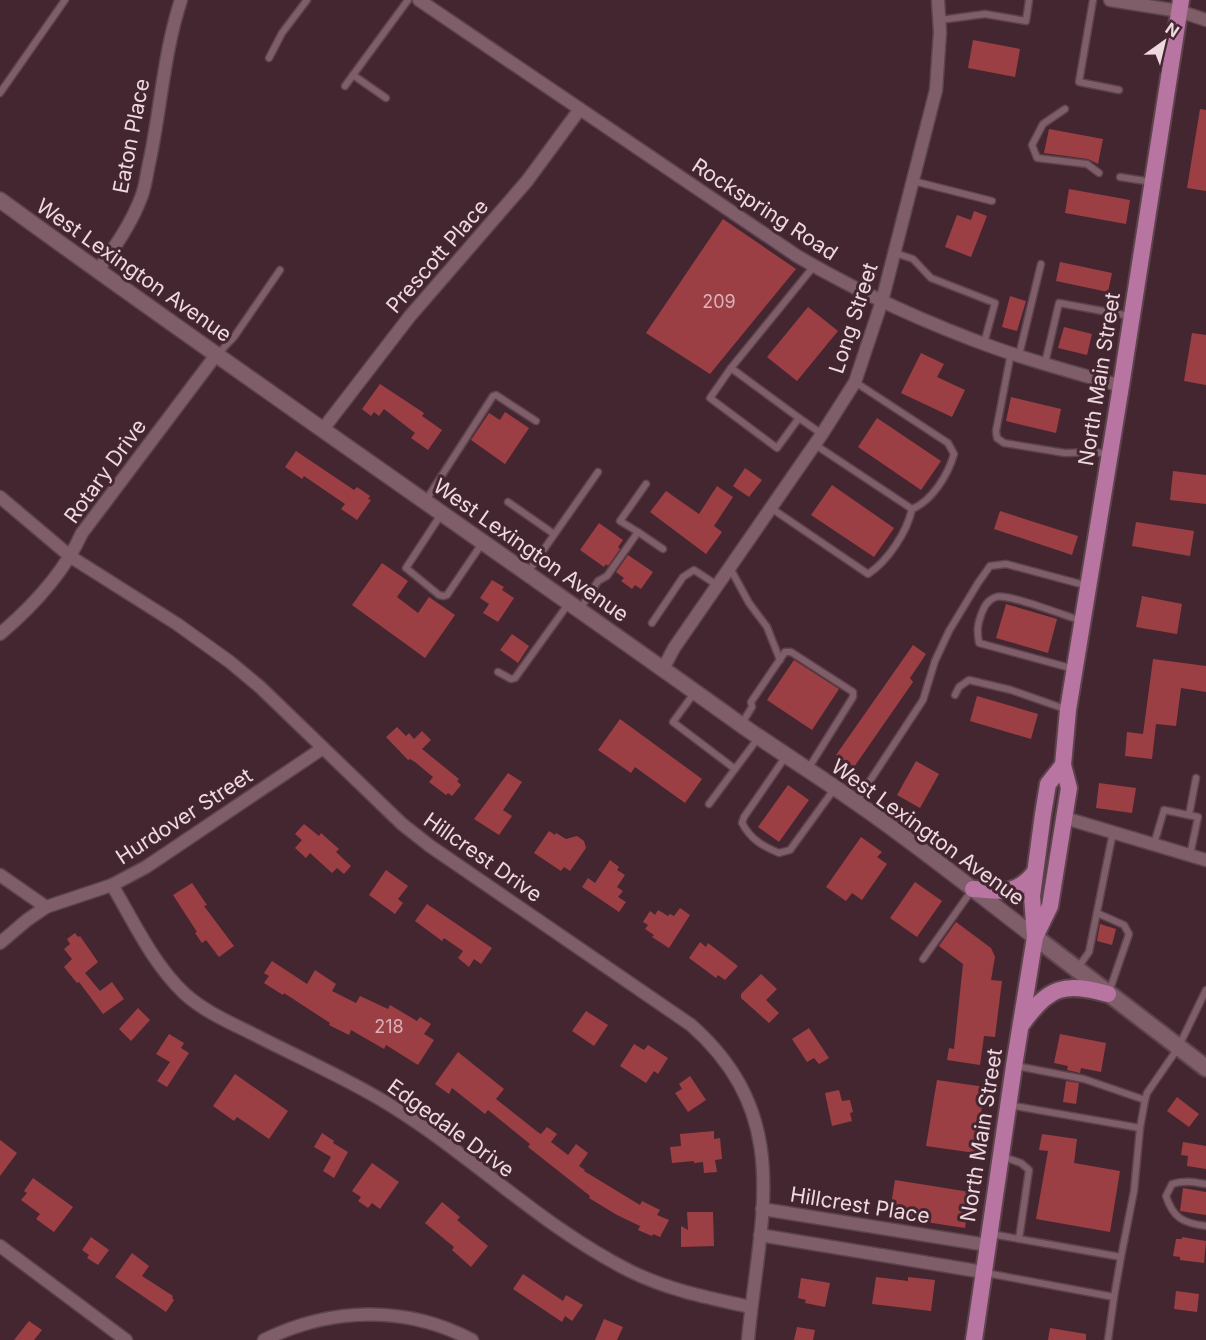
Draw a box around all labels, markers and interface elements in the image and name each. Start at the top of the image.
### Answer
north arrow [1134,12,1194,72]
text: N [1162,18,1183,41]
street label: Eaton Place [108,76,154,196]
street label: Rockspring Road [688,153,842,265]
street label: West Lexington Avenue [32,193,236,347]
street label: Prescott Place [381,194,493,318]
street label: Long Street [823,259,883,377]
street label: North Main Street [1073,290,1125,468]
house number: 209 [702,291,736,312]
street label: Rotary Drive [59,414,151,528]
street label: West Lexington Avenue [429,473,633,627]
street label: West Lexington Avenue [827,754,1029,910]
street label: Hurdover Street [111,763,257,869]
street label: Hillcrest Drive [419,807,547,907]
house number: 218 [374,1016,404,1037]
street label: North Main Street [955,1046,1007,1224]
street label: Edgedale Drive [383,1074,519,1182]
street label: Hillcrest Place [788,1182,932,1228]

